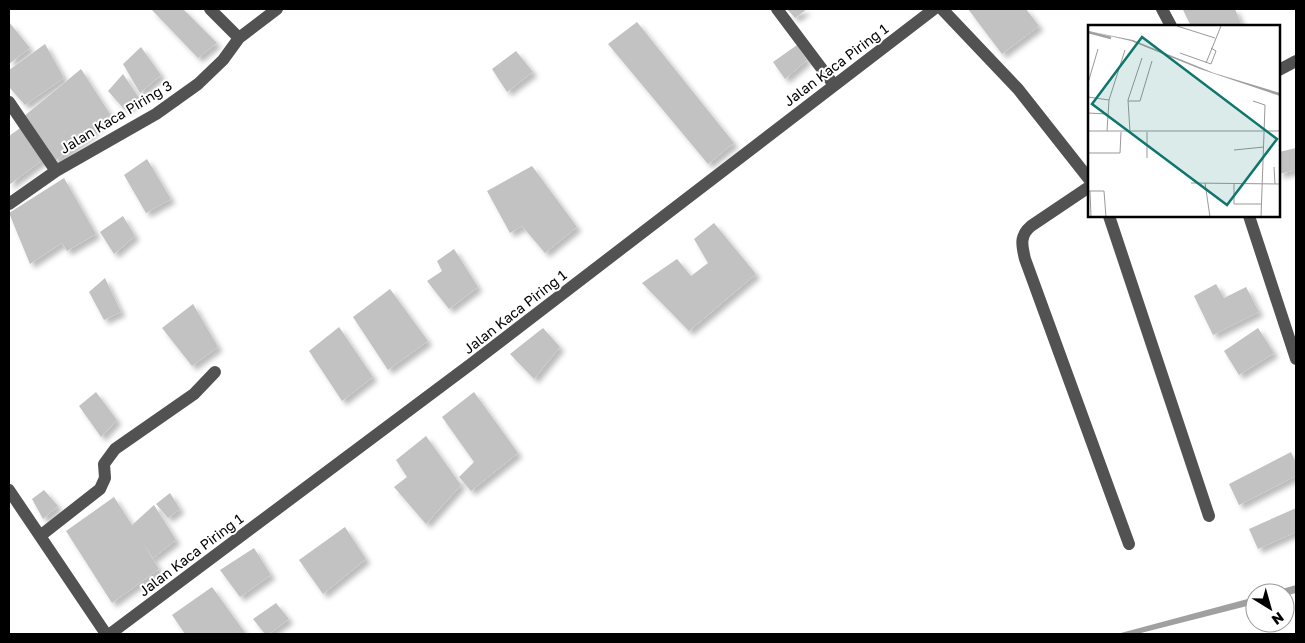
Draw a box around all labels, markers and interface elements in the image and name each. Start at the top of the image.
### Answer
street label: Jalan Kaca Piring 1 [780,20,891,109]
inset map [1088,25,1280,218]
street label: Jalan Kaca Piring 3 [57,76,175,157]
street label: Jalan Kaca Piring 1 [460,266,570,357]
street label: Jalan Kaca Piring 1 [135,510,246,599]
north arrow [1245,583,1295,633]
text: N [1269,609,1287,629]

